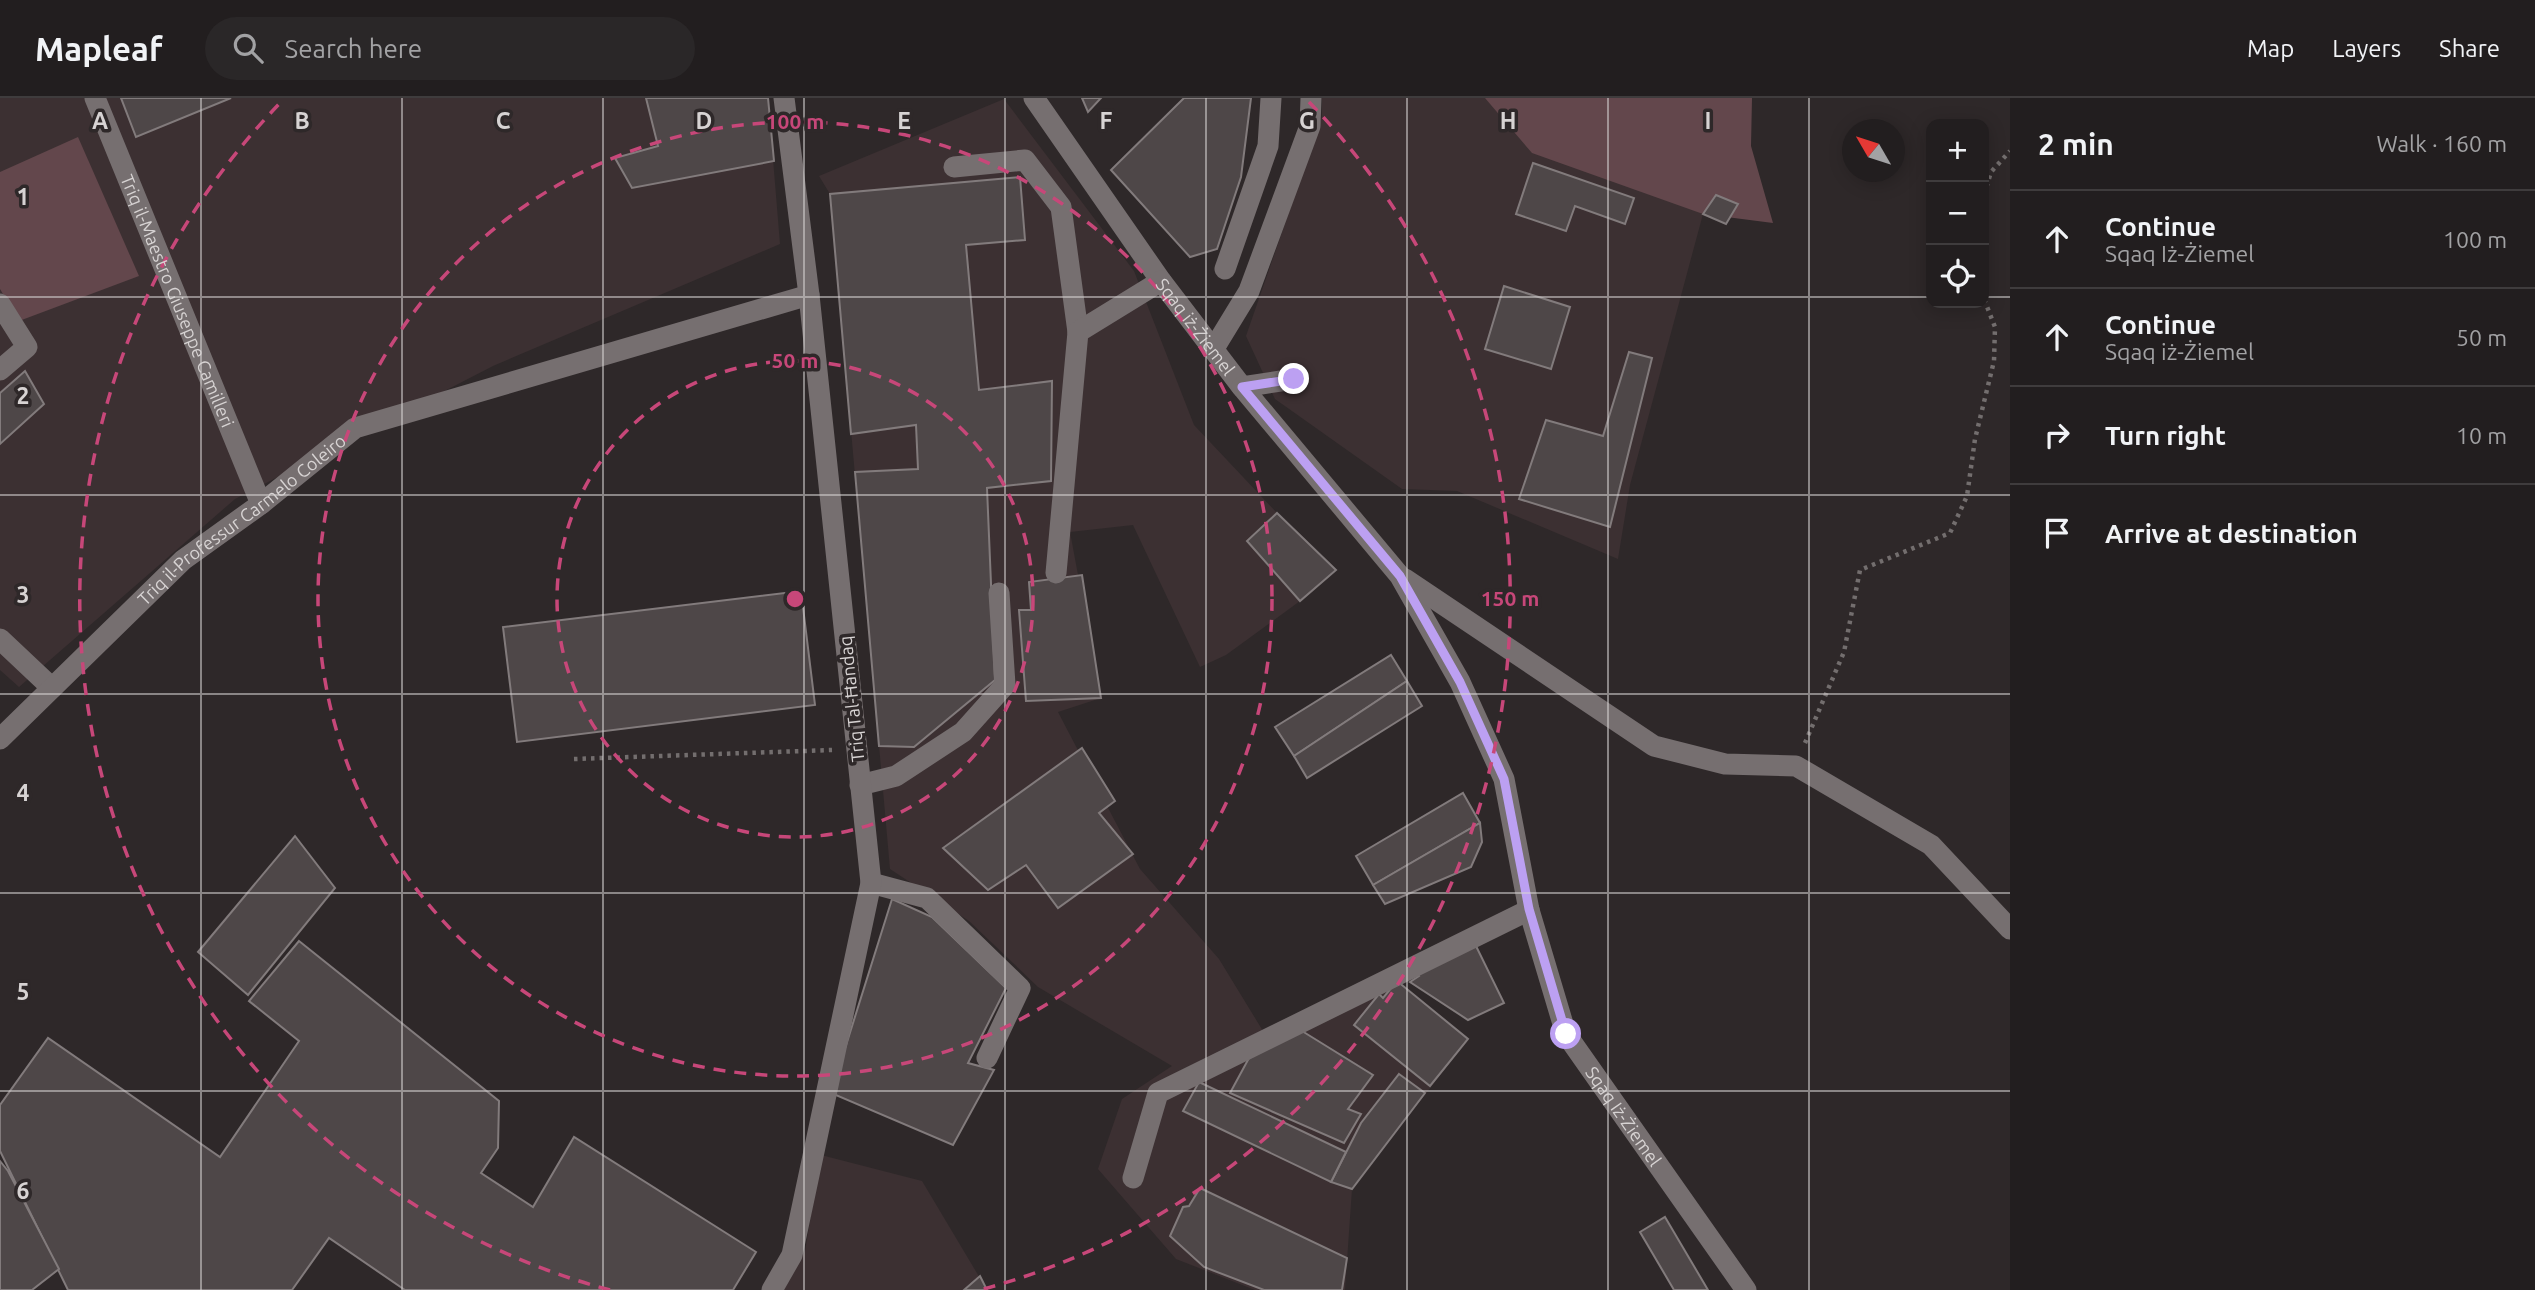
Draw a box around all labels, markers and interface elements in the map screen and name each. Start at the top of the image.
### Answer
search box [205,17,695,80]
icon: search [229,29,267,67]
text: Mapleaf [35,30,163,67]
text: Search here [285,34,422,63]
text: Map [2247,35,2294,62]
text: Layers [2332,35,2401,62]
text: Share [2439,35,2500,62]
text: A [92,108,108,133]
text: B [294,108,310,133]
text: C [496,108,511,133]
text: D [696,108,712,133]
text: E [897,108,911,133]
text: F [1100,108,1113,133]
text: G [1299,108,1315,133]
text: H [1500,108,1516,133]
text: I [1705,108,1711,133]
text: 100 m [766,109,824,133]
north arrow [1842,119,1905,182]
map controls [1926,119,1989,308]
button: + [1926,119,1989,182]
text: 2 min [2038,127,2114,161]
text: Walk · 160 m [2376,131,2507,156]
street label: Triq il-Maestro Giuseppe Camilleri [117,171,238,430]
button: − [1926,182,1989,245]
text: 1 [17,184,29,209]
text: Continue [2105,212,2216,241]
icon: ahead [2038,220,2076,258]
text: 100 m [2443,227,2507,252]
text: Sqaq Iż-Żiemel [2105,241,2254,266]
button: locate [1926,245,1989,308]
street label: Sqaq iż-Żiemel [1152,274,1239,379]
text: Continue [2105,310,2216,339]
icon: ahead [2038,318,2076,356]
text: 50 m [2456,325,2507,350]
text: Sqaq iż-Żiemel [2105,339,2254,364]
text: 50 m [772,348,818,372]
route end [1278,363,1309,394]
text: 2 [17,383,29,408]
icon: right [2038,416,2076,454]
text: Turn right [2105,421,2226,450]
text: 10 m [2456,423,2507,448]
street label: Triq il-Professur Carmelo Coleiro [133,430,349,609]
icon: arrive [2038,514,2076,552]
text: Arrive at destination [2105,519,2358,548]
text: 3 [17,582,29,607]
text: 150 m [1481,586,1539,610]
centre of rings [783,587,807,611]
street label: Triq Tal-Ħandaq [834,635,868,763]
text: 4 [17,780,30,805]
text: 5 [17,979,29,1004]
route start [1550,1018,1581,1049]
street label: Sqaq Iż-Żiemel [1582,1063,1666,1170]
text: 6 [17,1178,30,1203]

